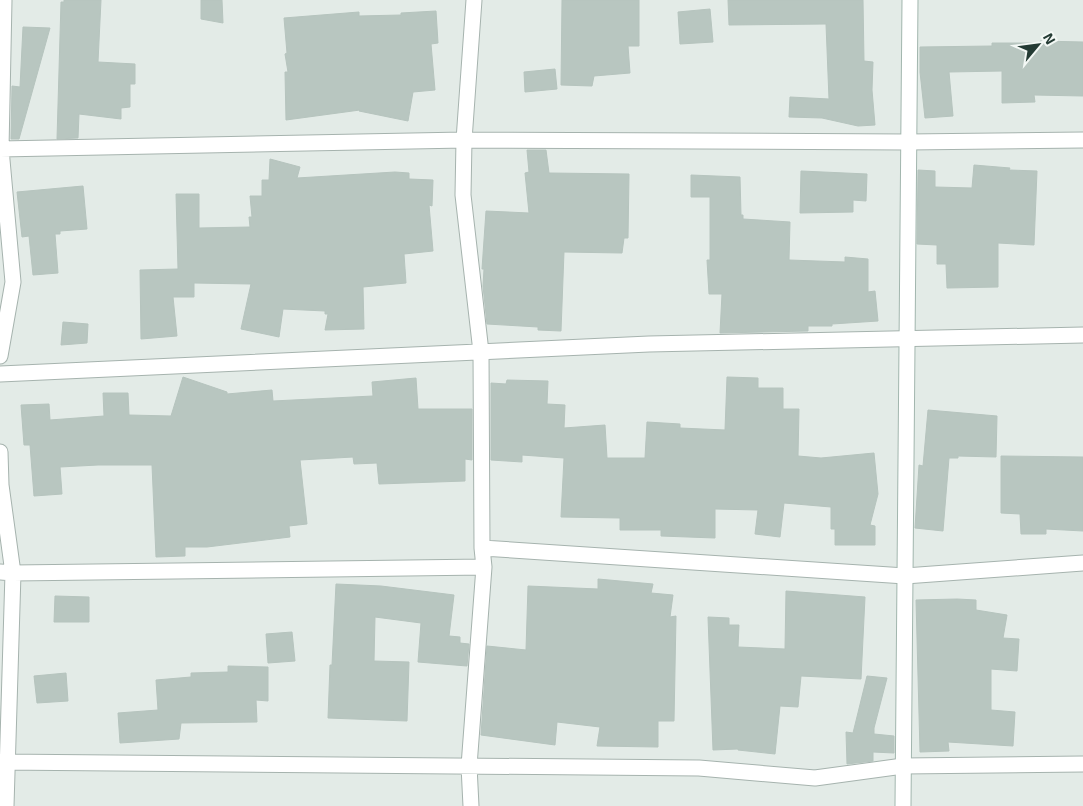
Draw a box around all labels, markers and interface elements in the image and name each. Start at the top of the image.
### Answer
north arrow [1013,20,1063,70]
text: N [1040,30,1060,47]

